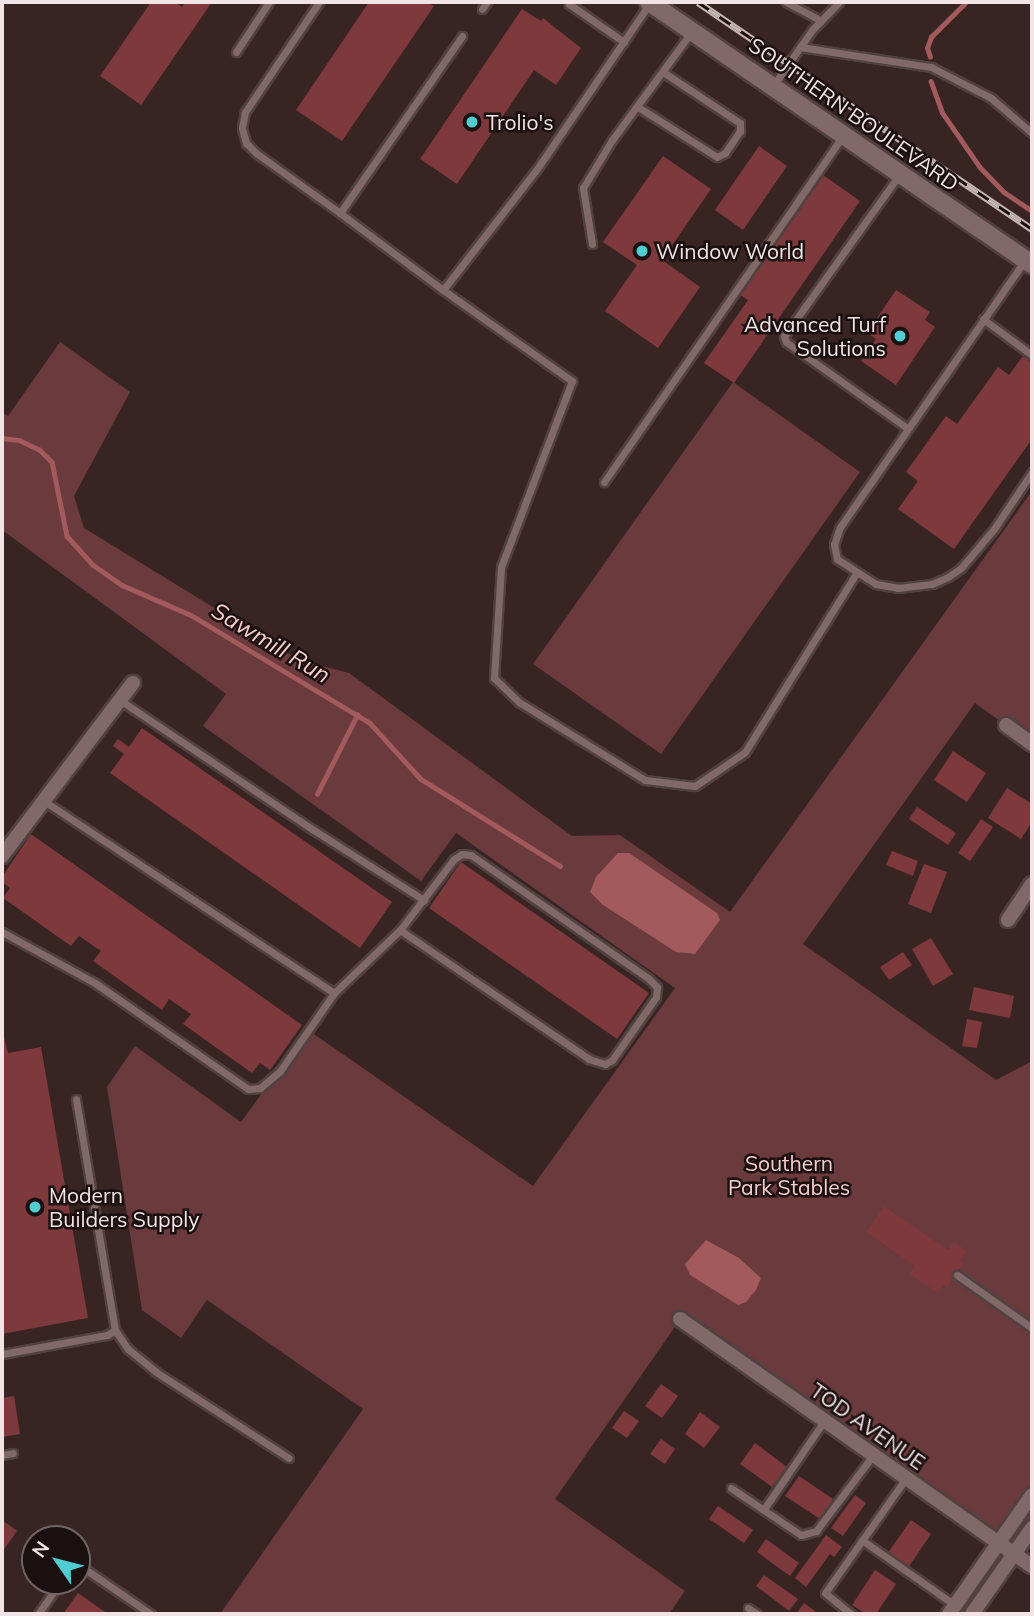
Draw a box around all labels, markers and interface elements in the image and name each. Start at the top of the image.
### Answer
street label: SOUTHERN BOULEVARD [744,32,964,196]
place label: Trolio's [486,109,554,135]
marker: Trolio's [464,114,480,130]
place label: Window World [656,238,804,264]
marker: Window World [634,243,650,259]
place label: Advanced Turf Solutions [744,311,886,361]
marker: Advanced Turf Solutions [892,328,908,344]
water label: Sawmill Run [207,597,335,689]
park label: Southern Park Stables [728,1150,850,1200]
place label: Modern Builders Supply [49,1182,199,1232]
marker: Modern Builders Supply [27,1199,43,1215]
street label: TOD AVENUE [806,1377,930,1475]
north arrow [21,1525,91,1595]
text: N [26,1536,54,1562]

